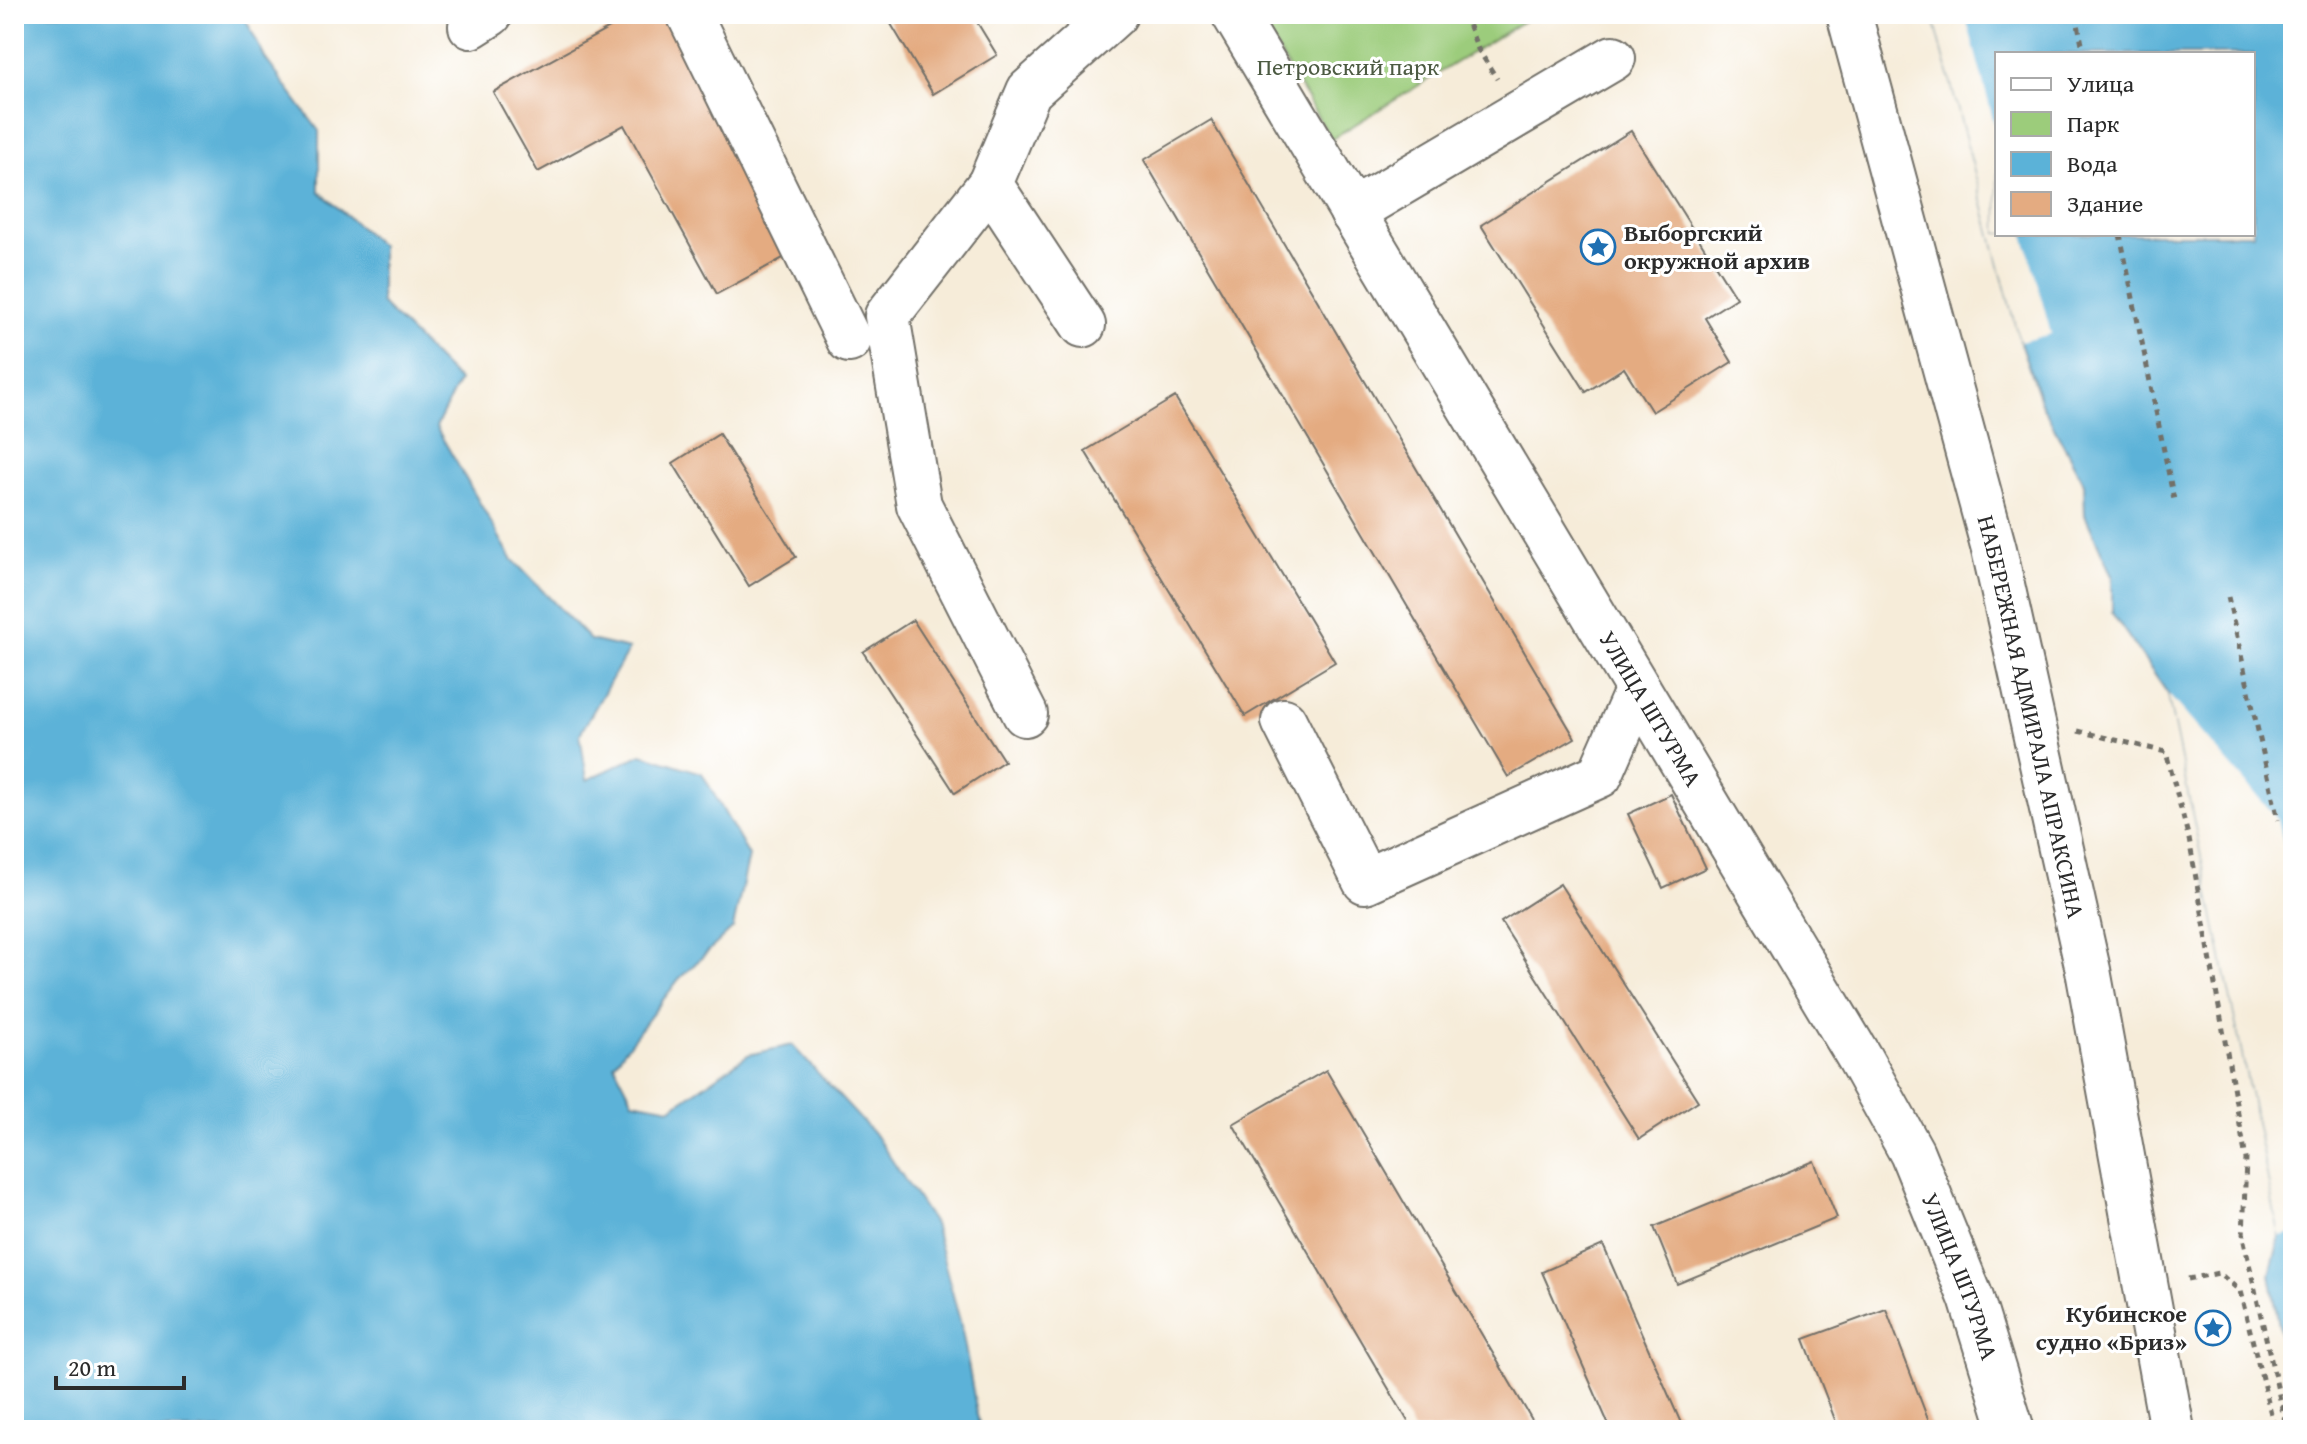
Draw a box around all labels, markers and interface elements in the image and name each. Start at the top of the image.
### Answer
park label: Петровский парк [1257,49,1440,84]
legend [1995,52,2255,236]
text: Улица [2067,66,2135,101]
text: Парк [2067,106,2120,141]
text: Вода [2067,146,2118,181]
text: Здание [2067,186,2143,221]
place label: Выборгский окружной архив [1624,215,1810,278]
place icon: Выборгский окружной архив [1579,228,1617,266]
street label: НАБЕРЕЖНАЯ АДМИРАЛА АПРАКСИНА [1969,511,2094,922]
street label: УЛИЦА ШТУРМА [1590,624,1711,793]
street label: УЛИЦА ШТУРМА [1913,1187,2007,1364]
place label: Кубинское судно «Бриз» [2036,1296,2187,1359]
place icon: Кубинское судно «Бриз» [2194,1309,2232,1347]
scale bar [56,1340,184,1390]
text: 20 m [68,1350,116,1385]

